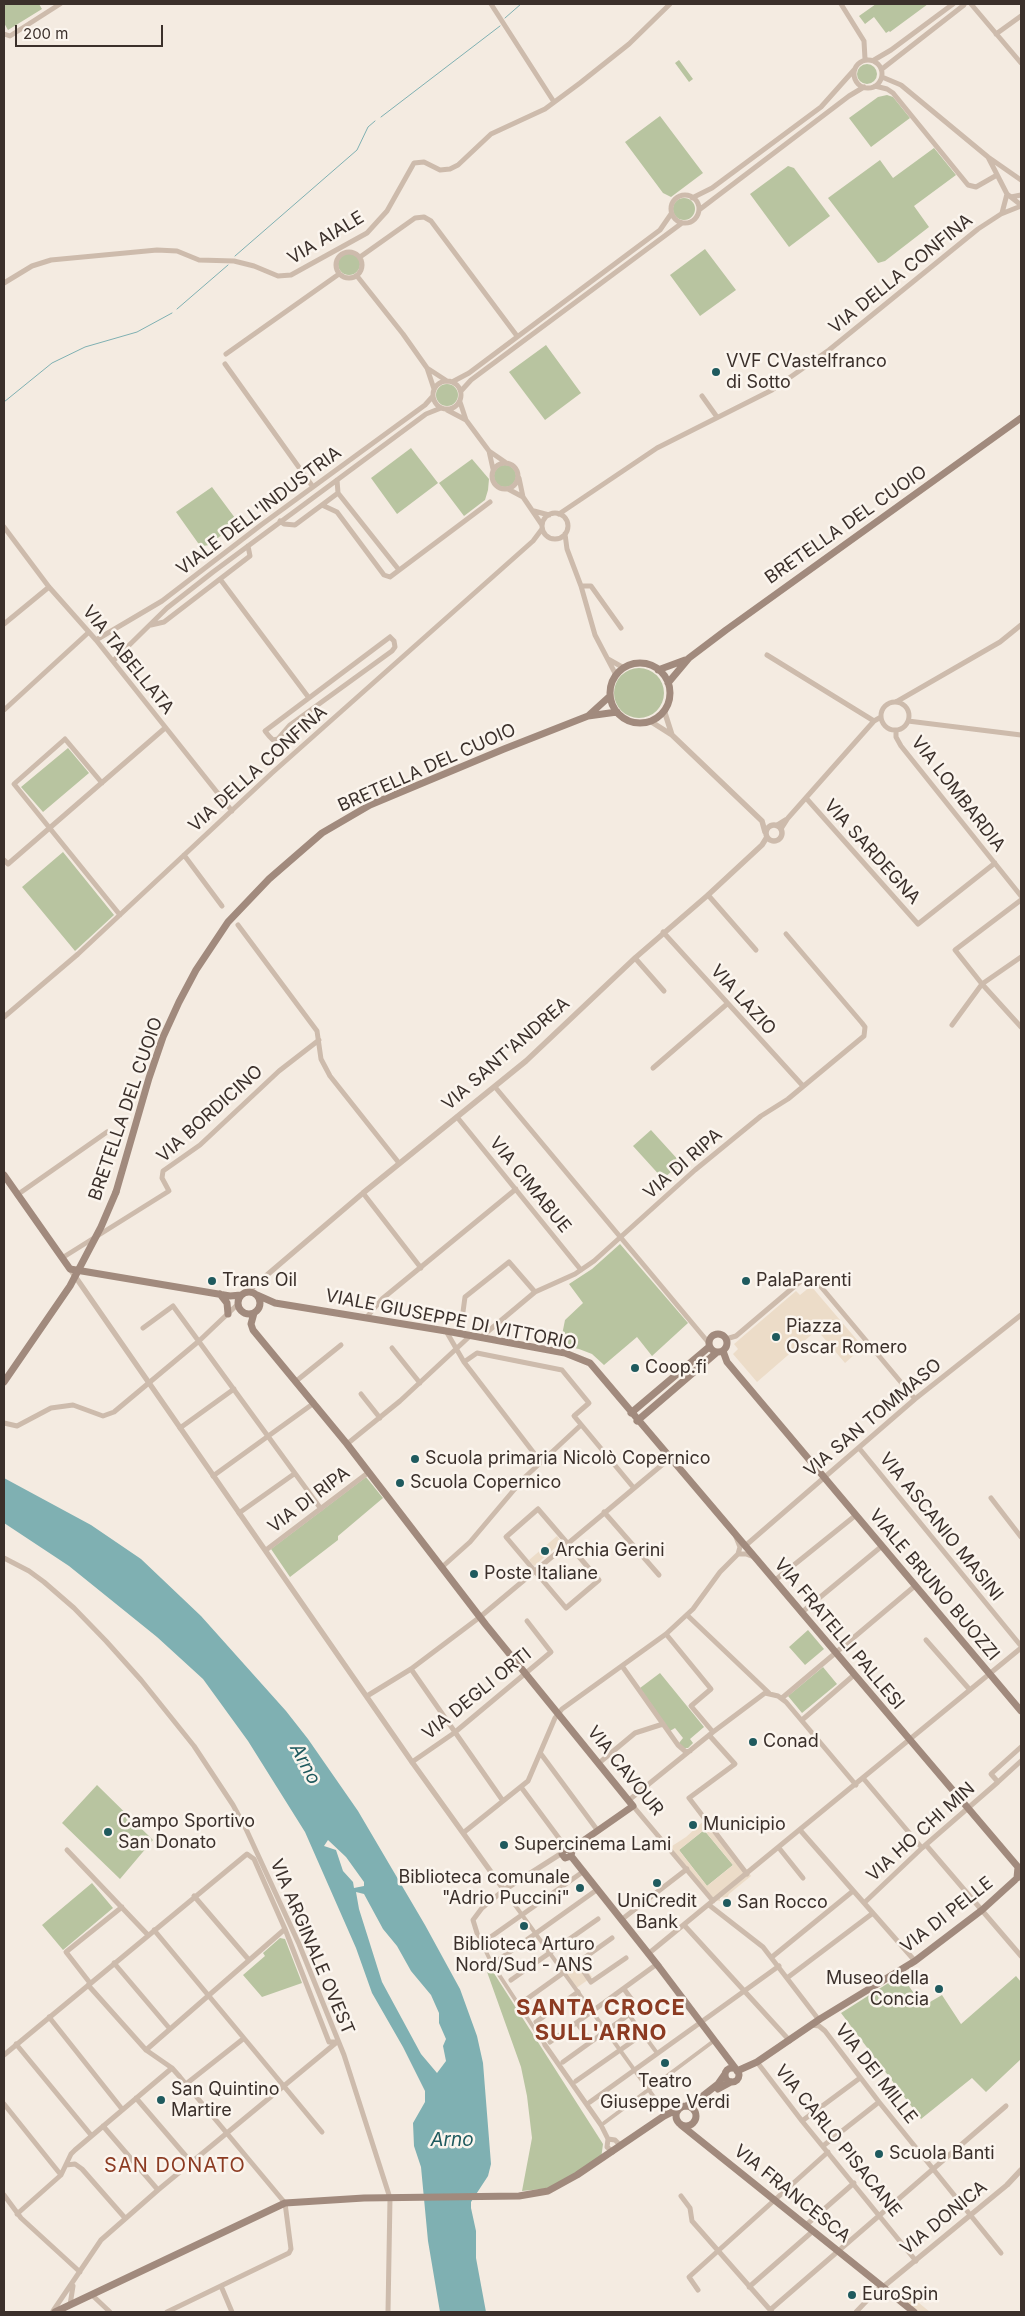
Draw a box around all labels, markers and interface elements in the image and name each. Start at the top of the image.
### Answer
scale bar [18,15,165,47]
text: 200 m [23,24,68,43]
street label: VIA AIALE [284,207,368,269]
street label: VIA DELLA CONFINA [825,210,977,338]
place label: VVF CVastelfranco di Sotto [726,351,887,394]
marker: VVF CVastelfranco di Sotto [710,366,722,378]
street label: VIALE DELL'INDUSTRIA [172,442,346,580]
street label: BRETELLA DEL CUOIO [761,461,931,589]
street label: VIA TABELLATA [78,601,178,719]
street label: VIA DELLA CONFINA [185,701,331,837]
street label: BRETELLA DEL CUOIO [335,719,519,817]
street label: VIA LOMBARDIA [906,732,1010,856]
street label: VIA SARDEGNA [819,795,925,909]
street label: VIA LAZIO [706,960,780,1040]
street label: VIA SANT'ANDREA [438,993,574,1115]
street label: BRETELLA DEL CUOIO [84,1015,168,1203]
street label: VIA BORDICINO [153,1061,267,1167]
street label: VIA DI RIPA [639,1124,727,1204]
street label: VIA CIMABUE [485,1133,575,1237]
place label: Trans Oil [222,1270,297,1292]
place label: PalaParenti [756,1270,852,1292]
marker: Trans Oil [206,1275,218,1287]
marker: PalaParenti [740,1275,752,1287]
street label: VIALE GIUSEPPE DI VITTORIO [324,1285,578,1355]
place label: Piazza Oscar Romero [786,1316,907,1358]
marker: Piazza Oscar Romero [770,1331,782,1343]
street label: VIA SAN TOMMASO [800,1354,946,1482]
place label: Coop.fi [645,1357,707,1379]
marker: Coop.fi [629,1362,641,1374]
place label: Scuola primaria Nicolò Copernico [425,1448,710,1470]
street label: VIA ASCANIO MASINI [875,1448,1007,1606]
marker: Scuola primaria Nicolò Copernico [409,1453,421,1465]
street label: VIA DI RIPA [264,1462,354,1538]
place label: Scuola Copernico [410,1472,561,1494]
marker: Scuola Copernico [394,1477,406,1489]
street label: VIALE BRUNO BUOZZI [864,1505,1004,1665]
place label: Archia Gerini [555,1540,665,1562]
marker: Archia Gerini [539,1545,551,1557]
street label: VIA FRATELLI PALLESI [769,1554,909,1714]
place label: Poste Italiane [484,1563,598,1585]
marker: Poste Italiane [468,1568,480,1580]
street label: VIA DEGLI ORTI [418,1643,536,1745]
street label: VIA CAVOUR [582,1722,668,1820]
place label: Conad [763,1731,819,1753]
marker: Conad [747,1736,759,1748]
water label: Arno [285,1740,325,1788]
street label: VIA HO CHI MIN [862,1778,980,1886]
place label: Campo Sportivo San Donato [118,1811,255,1854]
place label: Municipio [703,1814,786,1836]
marker: Municipio [687,1819,699,1831]
marker: Campo Sportivo San Donato [102,1826,114,1838]
place label: Supercinema Lami [514,1834,671,1856]
marker: Supercinema Lami [498,1839,510,1851]
street label: VIA ARGINALE OVEST [265,1856,359,2038]
place label: Biblioteca comunale "Adrio Puccini" [398,1867,570,1910]
street label: VIA DI PELLE [897,1872,997,1958]
marker: UniCredit Bank [651,1877,663,1889]
marker: Biblioteca comunale "Adrio Puccini" [574,1882,586,1894]
place label: UniCredit Bank [617,1891,697,1934]
place label: San Rocco [737,1892,828,1914]
marker: San Rocco [721,1897,733,1909]
marker: Biblioteca Arturo Nord/Sud - ANS [518,1920,530,1932]
place label: Biblioteca Arturo Nord/Sud - ANS [453,1934,595,1976]
place label: Museo della Concia [826,1968,929,2010]
marker: Museo della Concia [933,1983,945,1995]
district label: SANTA CROCE SULL'ARNO [515,1995,687,2046]
street label: VIA DEI MILLE [830,2020,922,2128]
marker: Teatro Giuseppe Verdi [659,2057,671,2069]
street label: VIA CARLO PISACANE [770,2061,906,2221]
place label: Teatro Giuseppe Verdi [600,2071,730,2114]
place label: San Quintino Martire [171,2079,279,2122]
marker: San Quintino Martire [155,2094,167,2106]
water label: Arno [430,2129,474,2151]
street label: VIA FRANCESCA [729,2140,855,2248]
place label: Scuola Banti [889,2143,995,2165]
marker: Scuola Banti [873,2148,885,2160]
district label: SAN DONATO [103,2154,247,2178]
street label: VIA DONICA [896,2177,992,2259]
place label: EuroSpin [862,2284,938,2306]
marker: EuroSpin [846,2289,858,2301]

